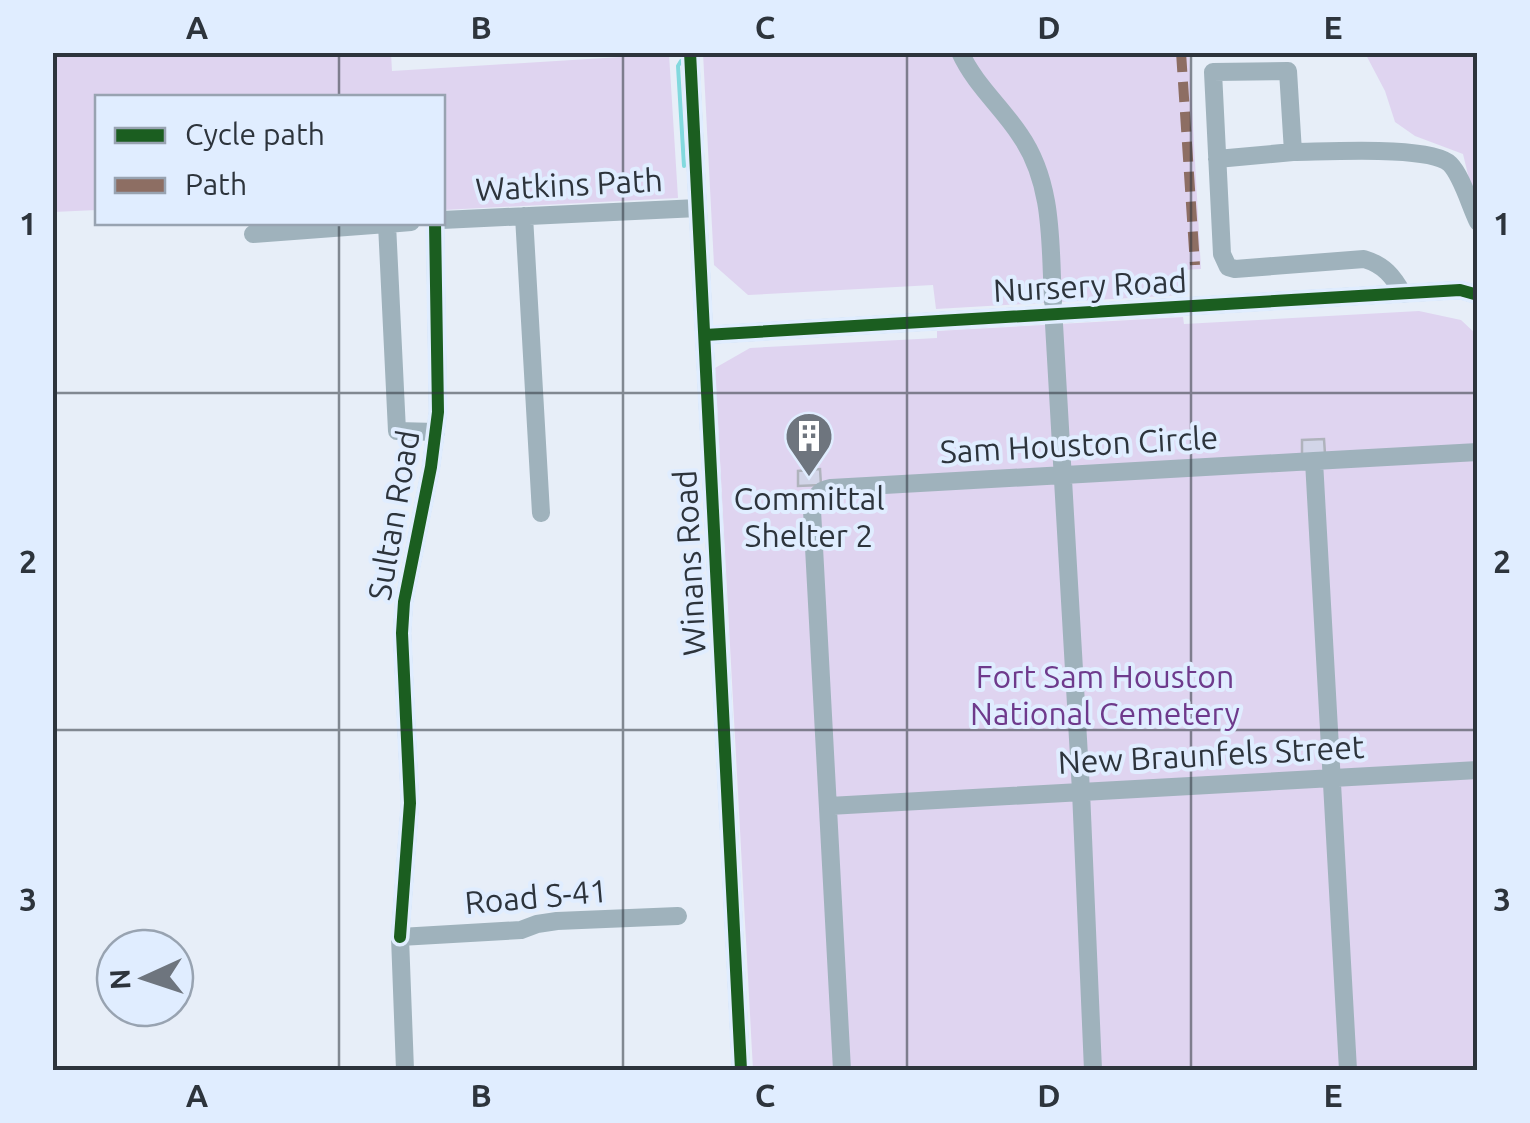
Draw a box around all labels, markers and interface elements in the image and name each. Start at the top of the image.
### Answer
text: A [186,9,209,45]
text: B [470,9,492,45]
text: C [755,9,775,45]
text: D [1037,9,1061,45]
text: E [1323,9,1343,45]
legend [95,95,445,225]
text: Cycle path [185,117,325,151]
street label: Watkins Path [474,161,664,207]
text: Path [185,167,247,201]
text: 1 [19,205,37,241]
text: 1 [1493,205,1511,241]
street label: Nursery Road [992,262,1188,308]
building icon: Committal Shelter 2 [783,410,835,478]
street label: Sam Houston Circle [939,419,1219,469]
street label: Sultan Road [360,427,426,603]
street label: Winans Road [666,469,712,657]
place label: Committal Shelter 2 [733,480,885,553]
text: 2 [19,543,37,579]
text: 2 [1493,543,1511,579]
park label: Fort Sam Houston National Cemetery [970,658,1240,731]
street label: New Braunfels Street [1057,728,1366,780]
street label: Road S-41 [463,872,609,920]
text: 3 [19,881,37,917]
text: 3 [1493,881,1511,917]
north arrow [95,928,195,1028]
text: N [104,968,136,991]
text: A [186,1077,209,1113]
text: B [470,1077,492,1113]
text: C [755,1077,775,1113]
text: D [1037,1077,1061,1113]
text: E [1323,1077,1343,1113]

